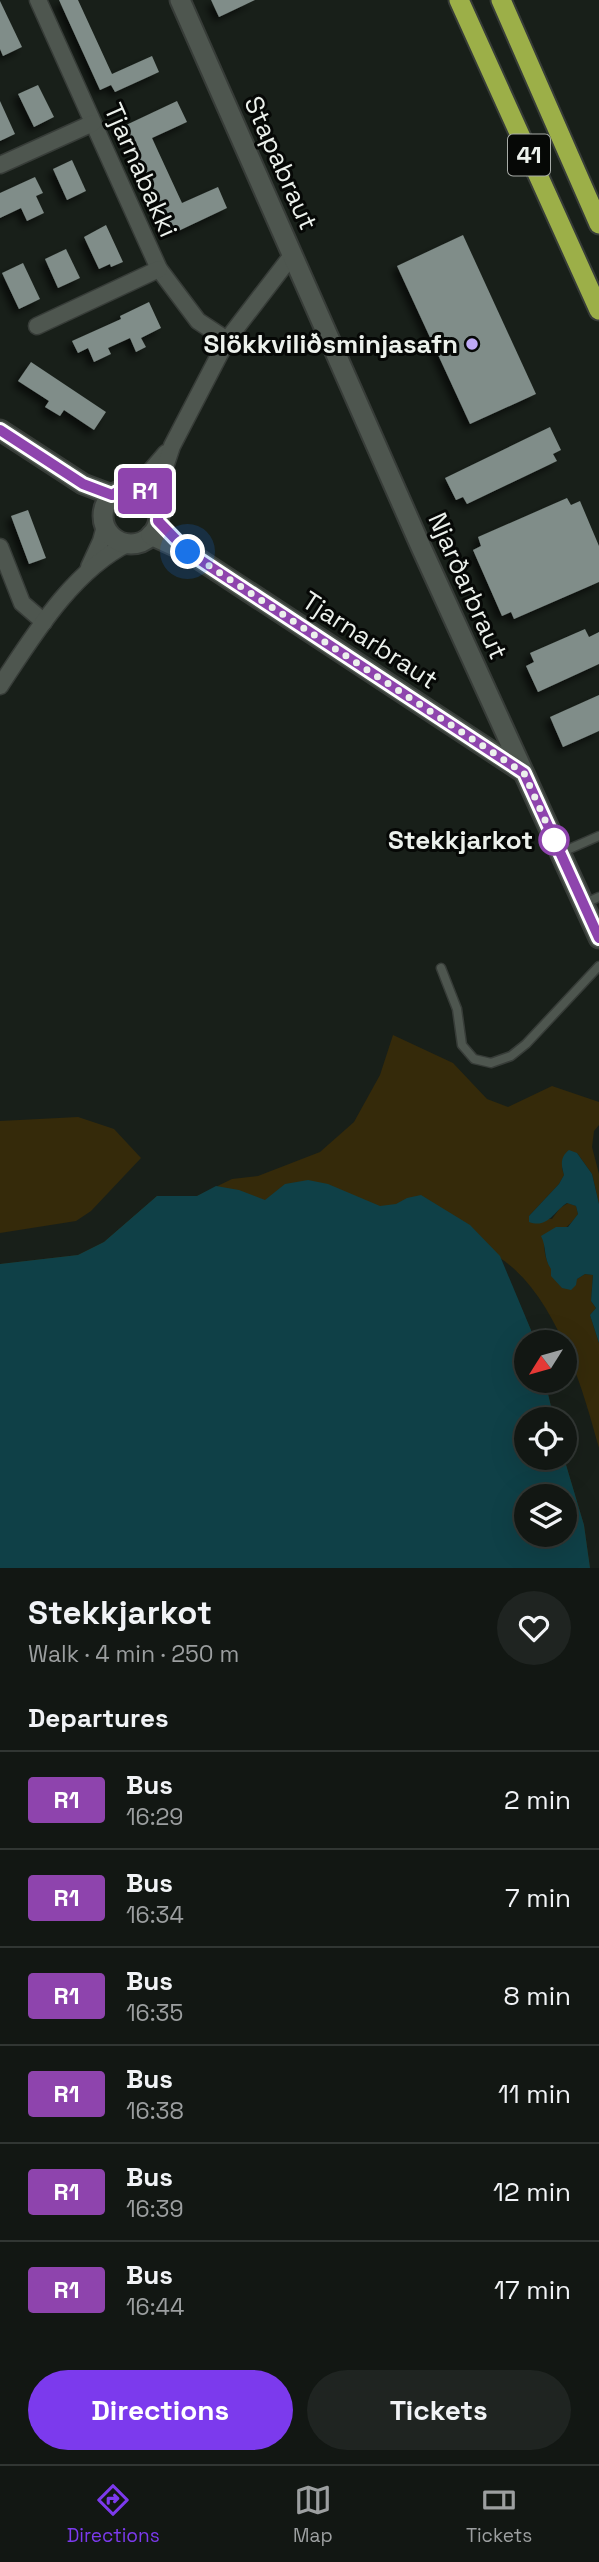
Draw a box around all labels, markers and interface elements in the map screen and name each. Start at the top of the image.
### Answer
street label: Stapabraut [236,91,326,235]
street label: Tjarnabakki [96,98,186,242]
road number: 41 [508,134,550,176]
place label: Slökkviliðsminjasafn [203,327,458,361]
marker: Slökkviliðsminjasafn [464,336,480,352]
line badge: R1 [114,468,176,514]
text: R1 [132,475,158,506]
street label: Njarðarbraut [420,507,516,665]
your location [170,534,205,569]
street label: Tjarnarbraut [296,583,444,697]
place label: Stekkjarkot [388,823,533,857]
marker: Stekkjarkot [539,825,569,855]
north arrow [514,1330,578,1393]
map controls [514,1330,577,1547]
button: locate [514,1407,577,1470]
button: layers [514,1484,577,1547]
button: heart [497,1591,571,1665]
text: Stekkjarkot [28,1592,212,1634]
text: Walk · 4 min · 250 m [28,1639,239,1669]
text: Departures [28,1701,169,1735]
text: Bus [126,1768,173,1802]
text: 2 min [504,1783,571,1817]
text: R1 [53,1784,80,1815]
text: 16:29 [126,1802,183,1832]
text: Bus [126,1866,173,1900]
text: 7 min [505,1881,571,1915]
text: R1 [53,1882,80,1913]
text: 16:34 [126,1900,184,1930]
text: Bus [126,1964,173,1998]
text: 8 min [503,1979,571,2013]
text: R1 [53,1980,80,2011]
text: 16:35 [126,1998,183,2028]
text: Bus [126,2062,173,2096]
text: 11 min [498,2077,571,2111]
text: R1 [53,2078,80,2109]
text: 16:38 [126,2096,184,2126]
text: Bus [126,2160,173,2194]
text: 12 min [493,2175,571,2209]
text: R1 [53,2176,80,2207]
text: 16:39 [126,2194,183,2224]
text: Bus [126,2258,173,2292]
text: 17 min [494,2273,571,2307]
text: R1 [53,2274,80,2305]
text: 16:44 [126,2292,184,2322]
button: Directions [28,2370,293,2450]
button: Tickets [307,2370,571,2450]
tab: Directions [67,2481,160,2548]
tab: Map [293,2481,333,2548]
tab: Tickets [466,2481,532,2548]

